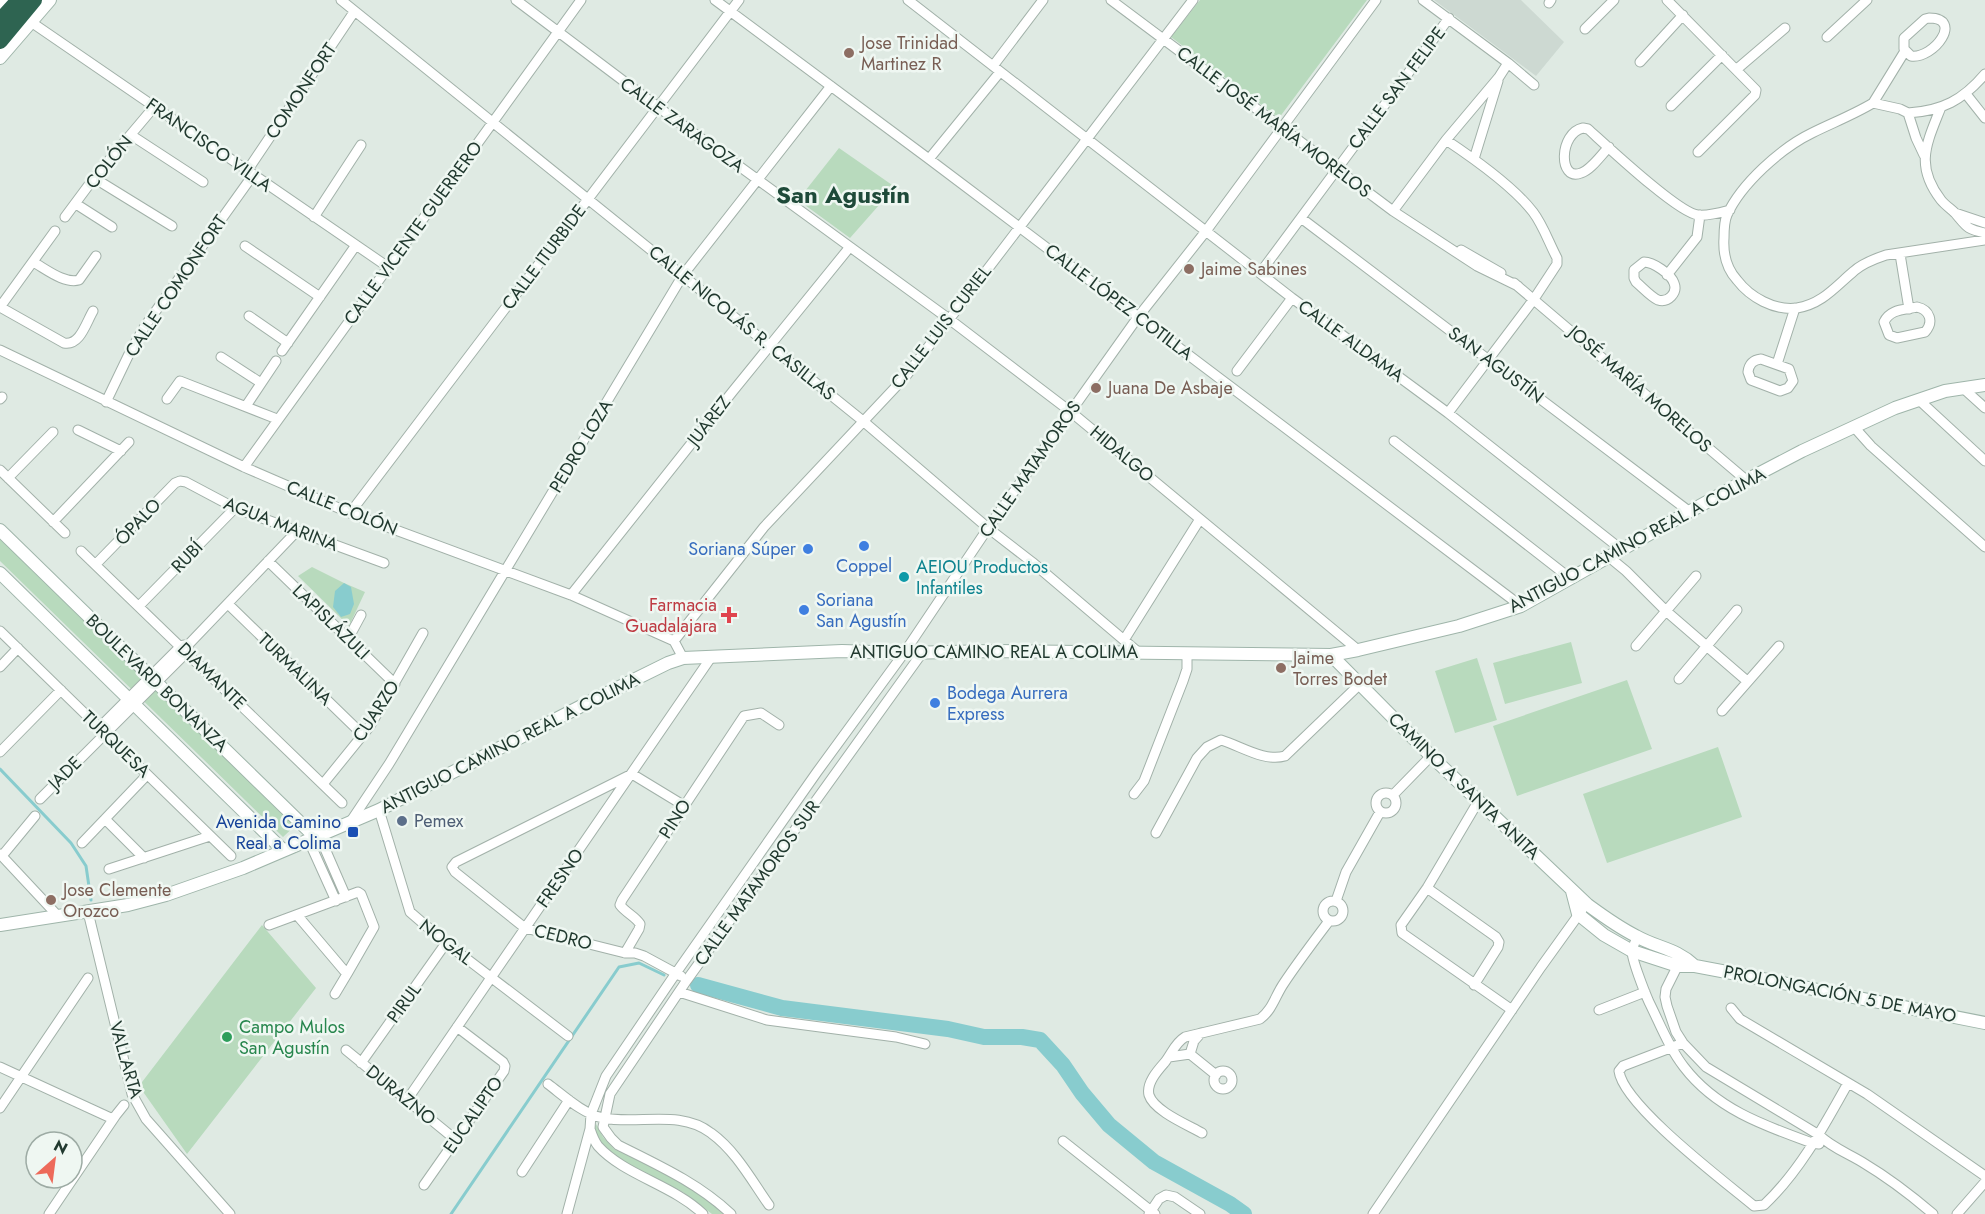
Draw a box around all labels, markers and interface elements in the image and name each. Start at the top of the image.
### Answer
street label: CALLE SAN FELIPE [1342,21,1452,155]
place label: Jose Trinidad Martinez R [859,30,958,77]
street label: COMONFORT [259,37,343,144]
street label: CALLE JOSÉ MARÍA MORELOS [1171,40,1377,204]
marker: Jose Trinidad Martinez R [842,46,856,60]
street label: CALLE ZARAGOZA [615,71,750,179]
street label: FRANCISCO VILLA [141,92,277,198]
street label: COLÓN [79,130,139,194]
street label: CALLE VICENTE GUERRERO [338,136,488,330]
district label: San Agustín [776,177,910,212]
street label: CALLE ITURBIDE [496,199,592,315]
street label: CALLE COMONFORT [119,209,234,362]
street label: CALLE LÓPEZ COTILLA [1039,238,1199,366]
street label: CALLE NICOLÁS R. CASILLAS [643,239,841,407]
place label: Jaime Sabines [1199,256,1307,282]
street label: CALLE LUIS CURIEL [884,260,998,394]
marker: Jaime Sabines [1182,262,1196,276]
street label: CALLE ALDAMA [1293,294,1409,388]
street label: JOSÉ MARÍA MORELOS [1561,318,1717,459]
street label: SAN AGUSTÍN [1443,320,1549,410]
place label: Juana De Asbaje [1106,375,1233,401]
marker: Juana De Asbaje [1089,381,1103,395]
street label: JUÁREZ [680,390,737,453]
street label: PEDRO LOZA [543,394,619,498]
street label: CALLE MATAMOROS [973,395,1087,543]
street label: HIDALGO [1084,419,1160,489]
street label: ANTIGUO CAMINO REAL A COLIMA [1504,461,1770,619]
street label: CALLE COLÓN [283,474,401,542]
street label: AGUA MARINA [220,490,342,558]
street label: ÓPALO [109,493,167,551]
street label: RUBÍ [165,535,209,579]
place label: Soriana Súper [688,536,797,562]
marker: Coppel [857,539,871,553]
marker: Soriana Súper [801,542,815,556]
place label: Coppel [836,553,892,579]
place label: AEIOU Productos Infantiles [916,554,1048,601]
marker: AEIOU Productos Infantiles [897,570,911,584]
street label: LAPISLÁZULI [286,578,376,666]
place label: Soriana San Agustín [816,587,907,634]
place label: Farmacia Guadalajara [625,592,717,639]
marker: Soriana San Agustín [797,603,811,617]
street label: BOULEVARD BONANZA [80,608,234,758]
marker: Farmacia Guadalajara [722,608,736,622]
street label: TURMALINA [252,627,338,711]
street label: DIAMANTE [172,636,252,716]
street label: ANTIGUO CAMINO REAL A COLIMA [850,639,1138,665]
place label: Jaime Torres Bodet [1291,645,1388,692]
marker: Jaime Torres Bodet [1274,661,1288,675]
street label: ANTIGUO CAMINO REAL A COLIMA [376,666,644,820]
street label: CUARZO [346,675,406,747]
place label: Bodega Aurrera Express [947,680,1068,727]
marker: Bodega Aurrera Express [928,696,942,710]
street label: TURQUESA [76,704,156,784]
street label: CAMINO A SANTA ANITA [1382,706,1546,866]
street label: JADE [41,750,88,797]
street label: PINO [653,794,697,844]
street label: CALLE MATAMOROS SUR [688,795,826,971]
place label: Pemex [414,808,464,834]
place label: Avenida Camino Real a Colima [216,809,341,856]
marker: Pemex [395,814,409,828]
marker: Avenida Camino Real a Colima [346,825,360,839]
street label: FRESNO [530,843,590,913]
place label: Jose Clemente Orozco [61,877,171,924]
marker: Jose Clemente Orozco [44,893,58,907]
street label: NOGAL [414,913,478,971]
street label: CEDRO [531,917,595,957]
street label: PROLONGACIÓN 5 DE MAYO [1721,959,1959,1029]
street label: PIRUL [381,978,427,1028]
place label: Campo Mulos San Agustín [239,1014,345,1061]
street label: VALLARTA [103,1018,149,1102]
marker: Campo Mulos San Agustín [220,1030,234,1044]
street label: DURAZNO [360,1059,442,1131]
street label: EUCALIPTO [437,1071,509,1159]
north arrow [24,1130,84,1190]
text: N [50,1134,72,1160]

